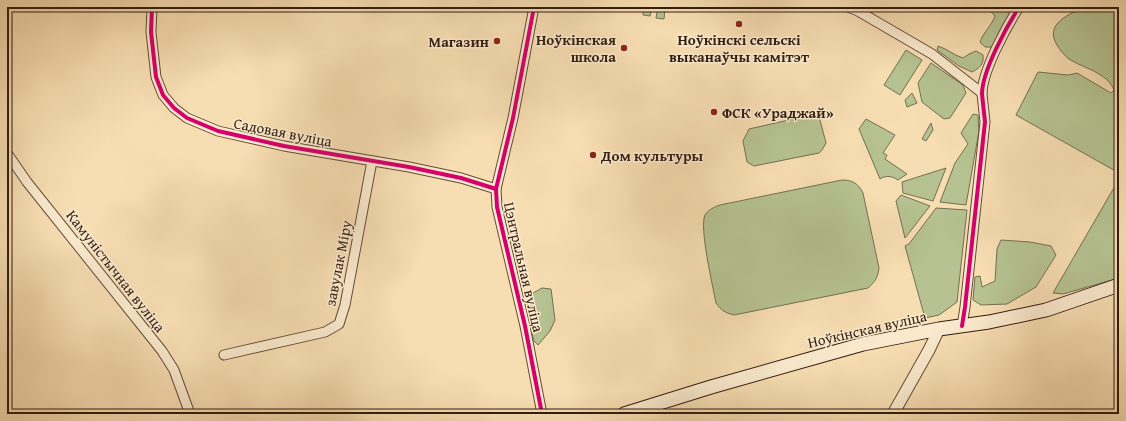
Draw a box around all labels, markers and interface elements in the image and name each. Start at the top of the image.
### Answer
marker: Ноўкінскі сельскі выканаўчы камітэт [734,19,744,29]
place label: Ноўкінская школа [536,29,616,67]
place label: Ноўкінскі сельскі выканаўчы камітэт [669,29,810,67]
place label: Магазин [429,31,489,52]
marker: Магазин [492,36,502,46]
marker: Ноўкінская школа [619,43,629,53]
place label: ФСК «Ураджай» [722,102,834,123]
marker: ФСК «Ураджай» [709,107,719,117]
street label: Садовая вуліца [232,112,335,152]
place label: Дом культуры [600,145,704,166]
marker: Дом культуры [588,150,598,160]
street label: Цэнтральная вуліца [499,200,549,335]
street label: Камуністычная вуліца [62,205,171,337]
street label: завулак Міру [319,218,357,308]
street label: Ноўкінская вуліца [805,305,929,353]

